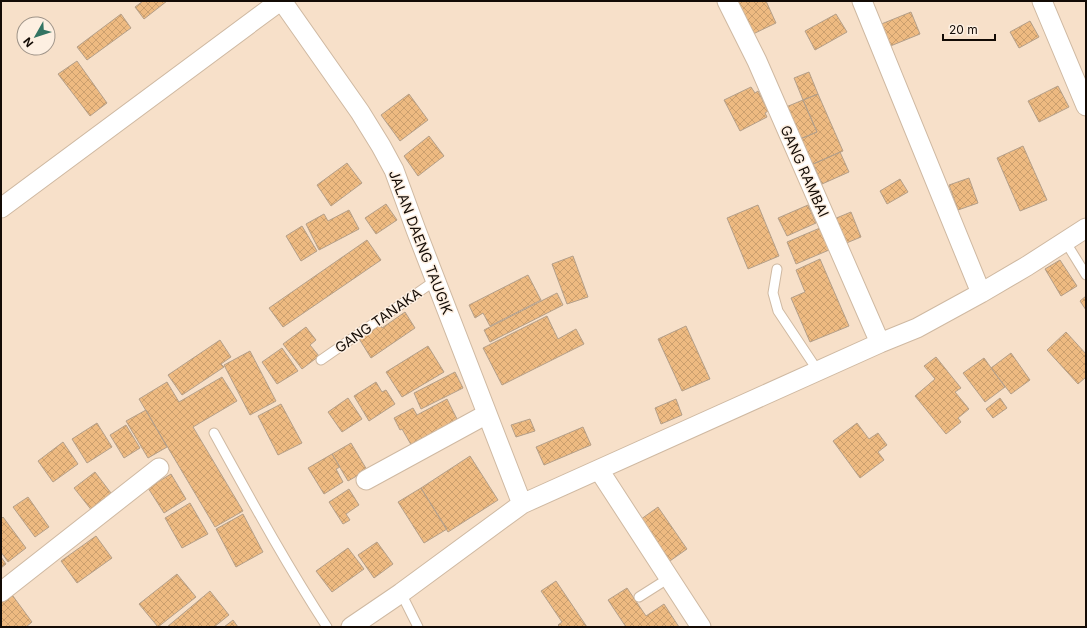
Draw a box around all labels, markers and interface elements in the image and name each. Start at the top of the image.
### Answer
north arrow [16,16,56,56]
scale bar [943,16,995,42]
text: 20 m [949,22,978,37]
text: N [20,35,36,50]
street label: GANG RAMBAI [777,122,833,220]
street label: JALAN DAENG TAUGIK [386,167,457,317]
street label: GANG TANAKA [332,284,425,356]

